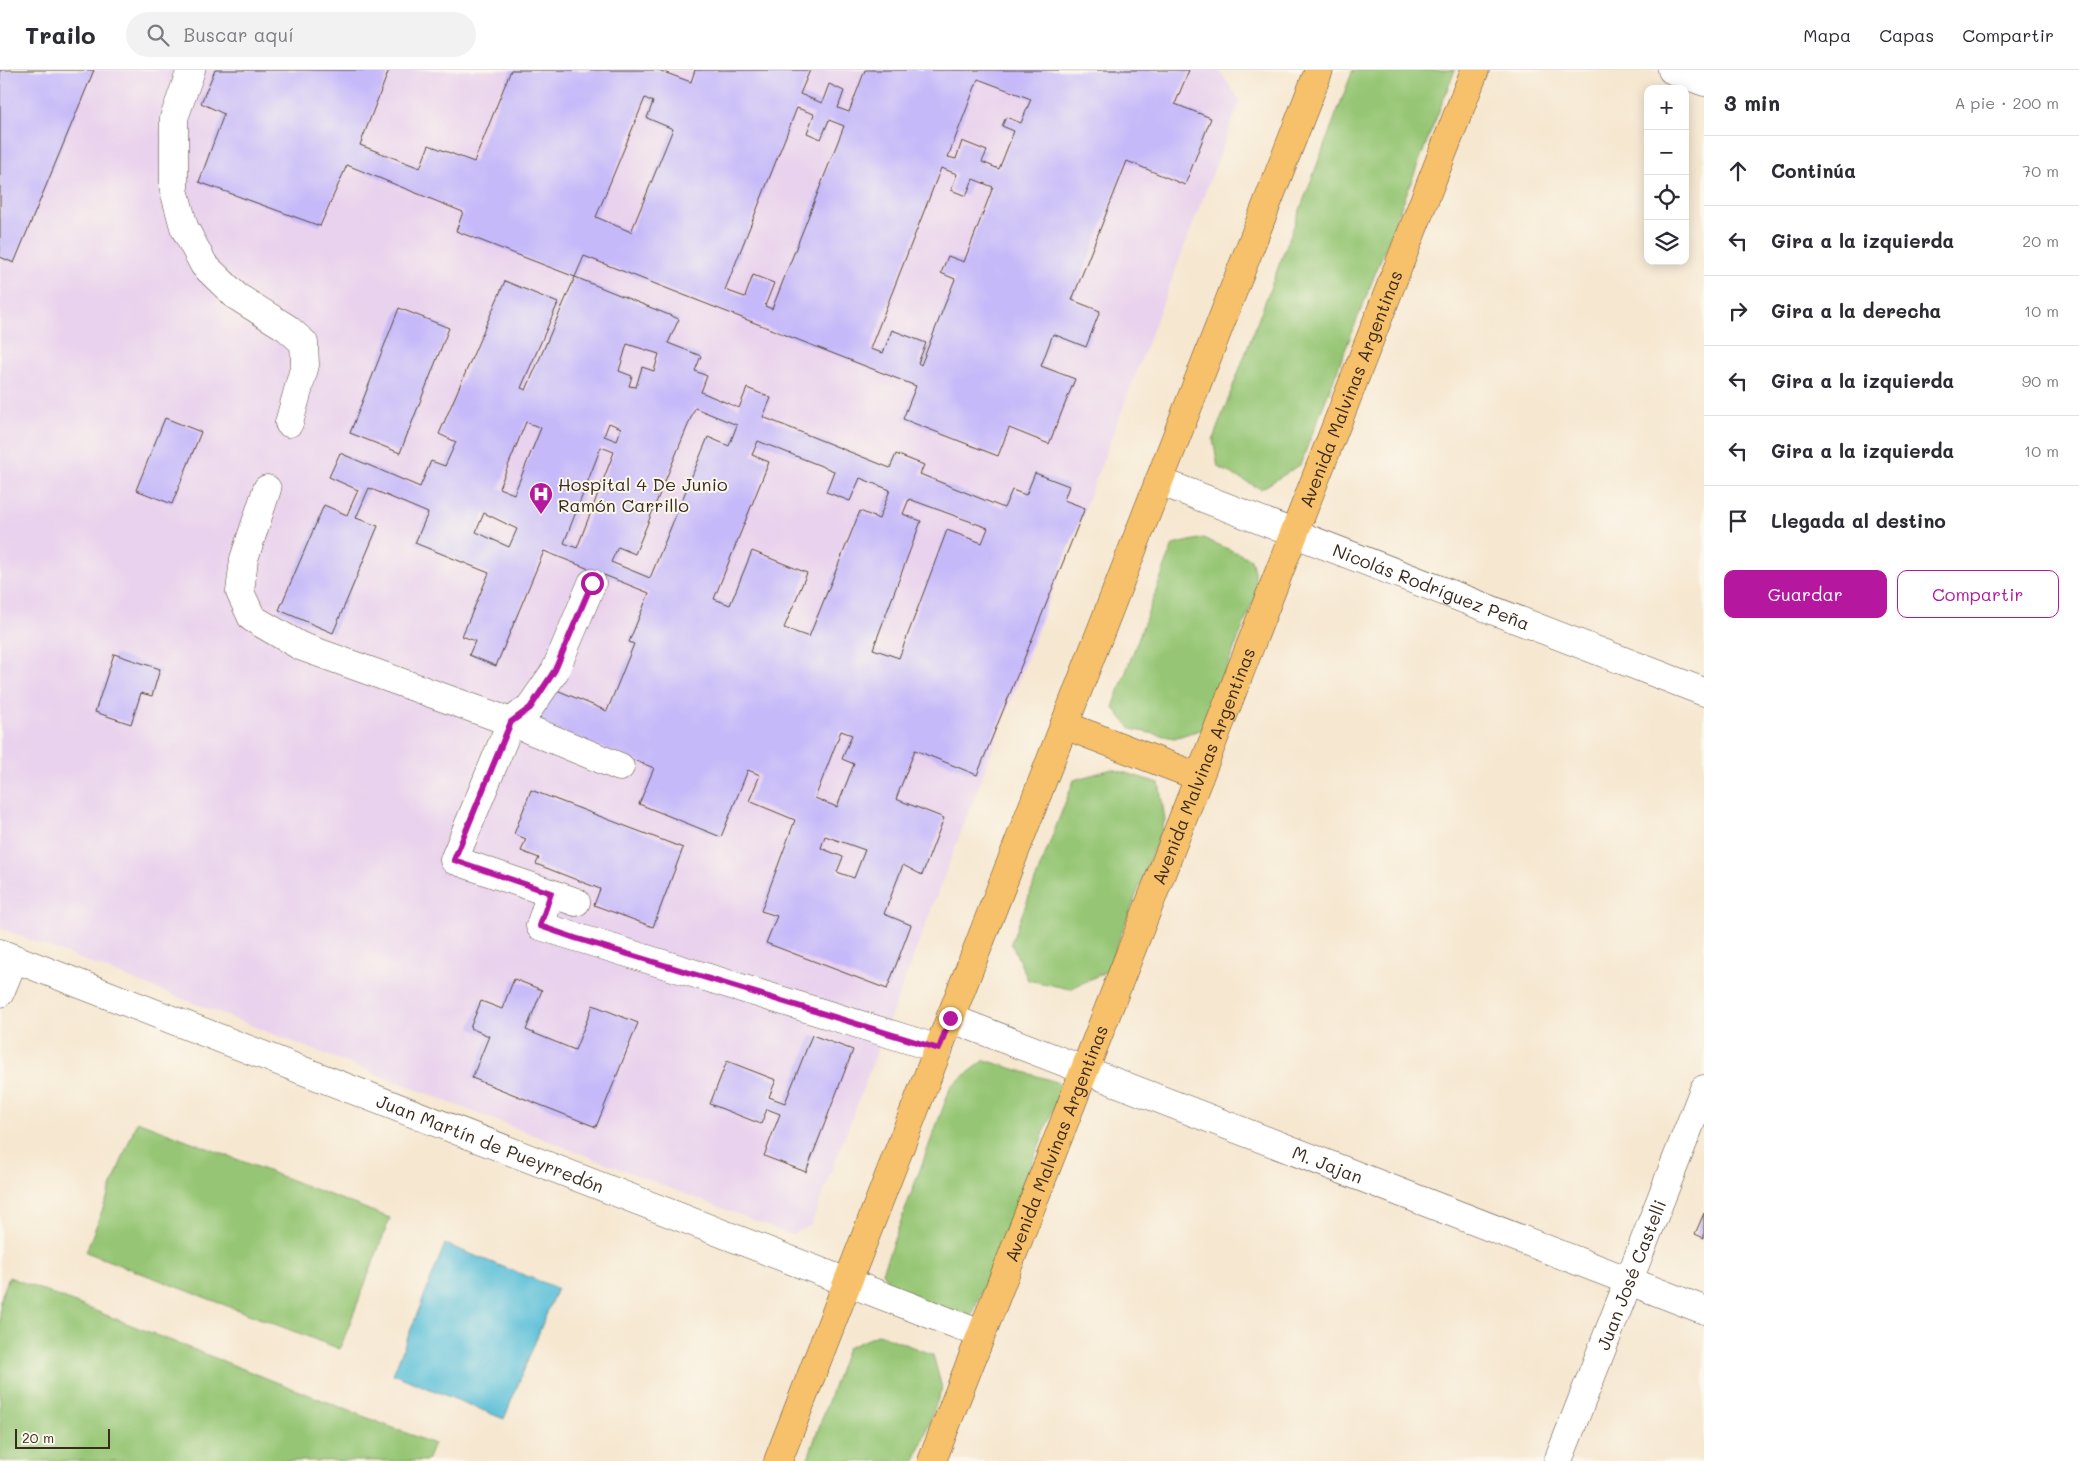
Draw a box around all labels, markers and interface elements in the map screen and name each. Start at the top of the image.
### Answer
search box [126,12,476,57]
text: Trailo [25,19,96,50]
icon: search [144,21,172,49]
text: Buscar aquí [184,22,294,47]
text: Mapa [1803,23,1851,47]
text: Capas [1879,23,1934,47]
text: Compartir [1962,23,2054,47]
map controls [1644,85,1689,265]
button: + [1644,85,1689,130]
text: 3 min [1724,89,1780,116]
text: A pie · 200 m [1954,92,2059,113]
button: − [1644,130,1689,175]
icon: ahead [1724,157,1752,185]
text: Continúa [1771,158,1856,183]
text: 70 m [2022,160,2059,181]
button: locate [1644,175,1689,220]
button: layers [1644,220,1689,265]
icon: left [1724,227,1752,255]
text: Gira a la izquierda [1771,228,1954,253]
text: 20 m [2022,230,2059,251]
street label: Avenida Malvinas Argentinas [1293,267,1408,511]
icon: right [1724,297,1752,325]
text: Gira a la derecha [1771,298,1941,323]
text: 10 m [2024,300,2059,321]
icon: left [1724,367,1752,395]
text: Gira a la izquierda [1771,368,1954,393]
text: 90 m [2022,370,2059,391]
icon: left [1724,437,1752,465]
text: Gira a la izquierda [1771,438,1954,463]
text: 10 m [2024,440,2059,461]
place label: Hospital 4 De Junio Ramón Carrillo [558,472,728,517]
hospital icon: Hospital 4 De Junio Ramón Carrillo [528,481,554,515]
icon: arrive [1724,507,1752,535]
text: Llegada al destino [1771,508,1946,533]
street label: Nicolás Rodríguez Peña [1329,537,1533,635]
button: Guardar [1724,570,1887,618]
button: Compartir [1897,570,2059,618]
route start [581,572,604,595]
street label: Avenida Malvinas Argentinas [1146,644,1260,888]
route end [939,1007,962,1030]
street label: Avenida Malvinas Argentinas [999,1021,1113,1265]
street label: Juan Martín de Pueyrredón [373,1088,607,1198]
street label: M. Jajan [1289,1140,1366,1189]
street label: Juan José Castelli [1591,1196,1671,1353]
scale bar [15,1426,110,1449]
text: 20 m [22,1428,54,1447]

